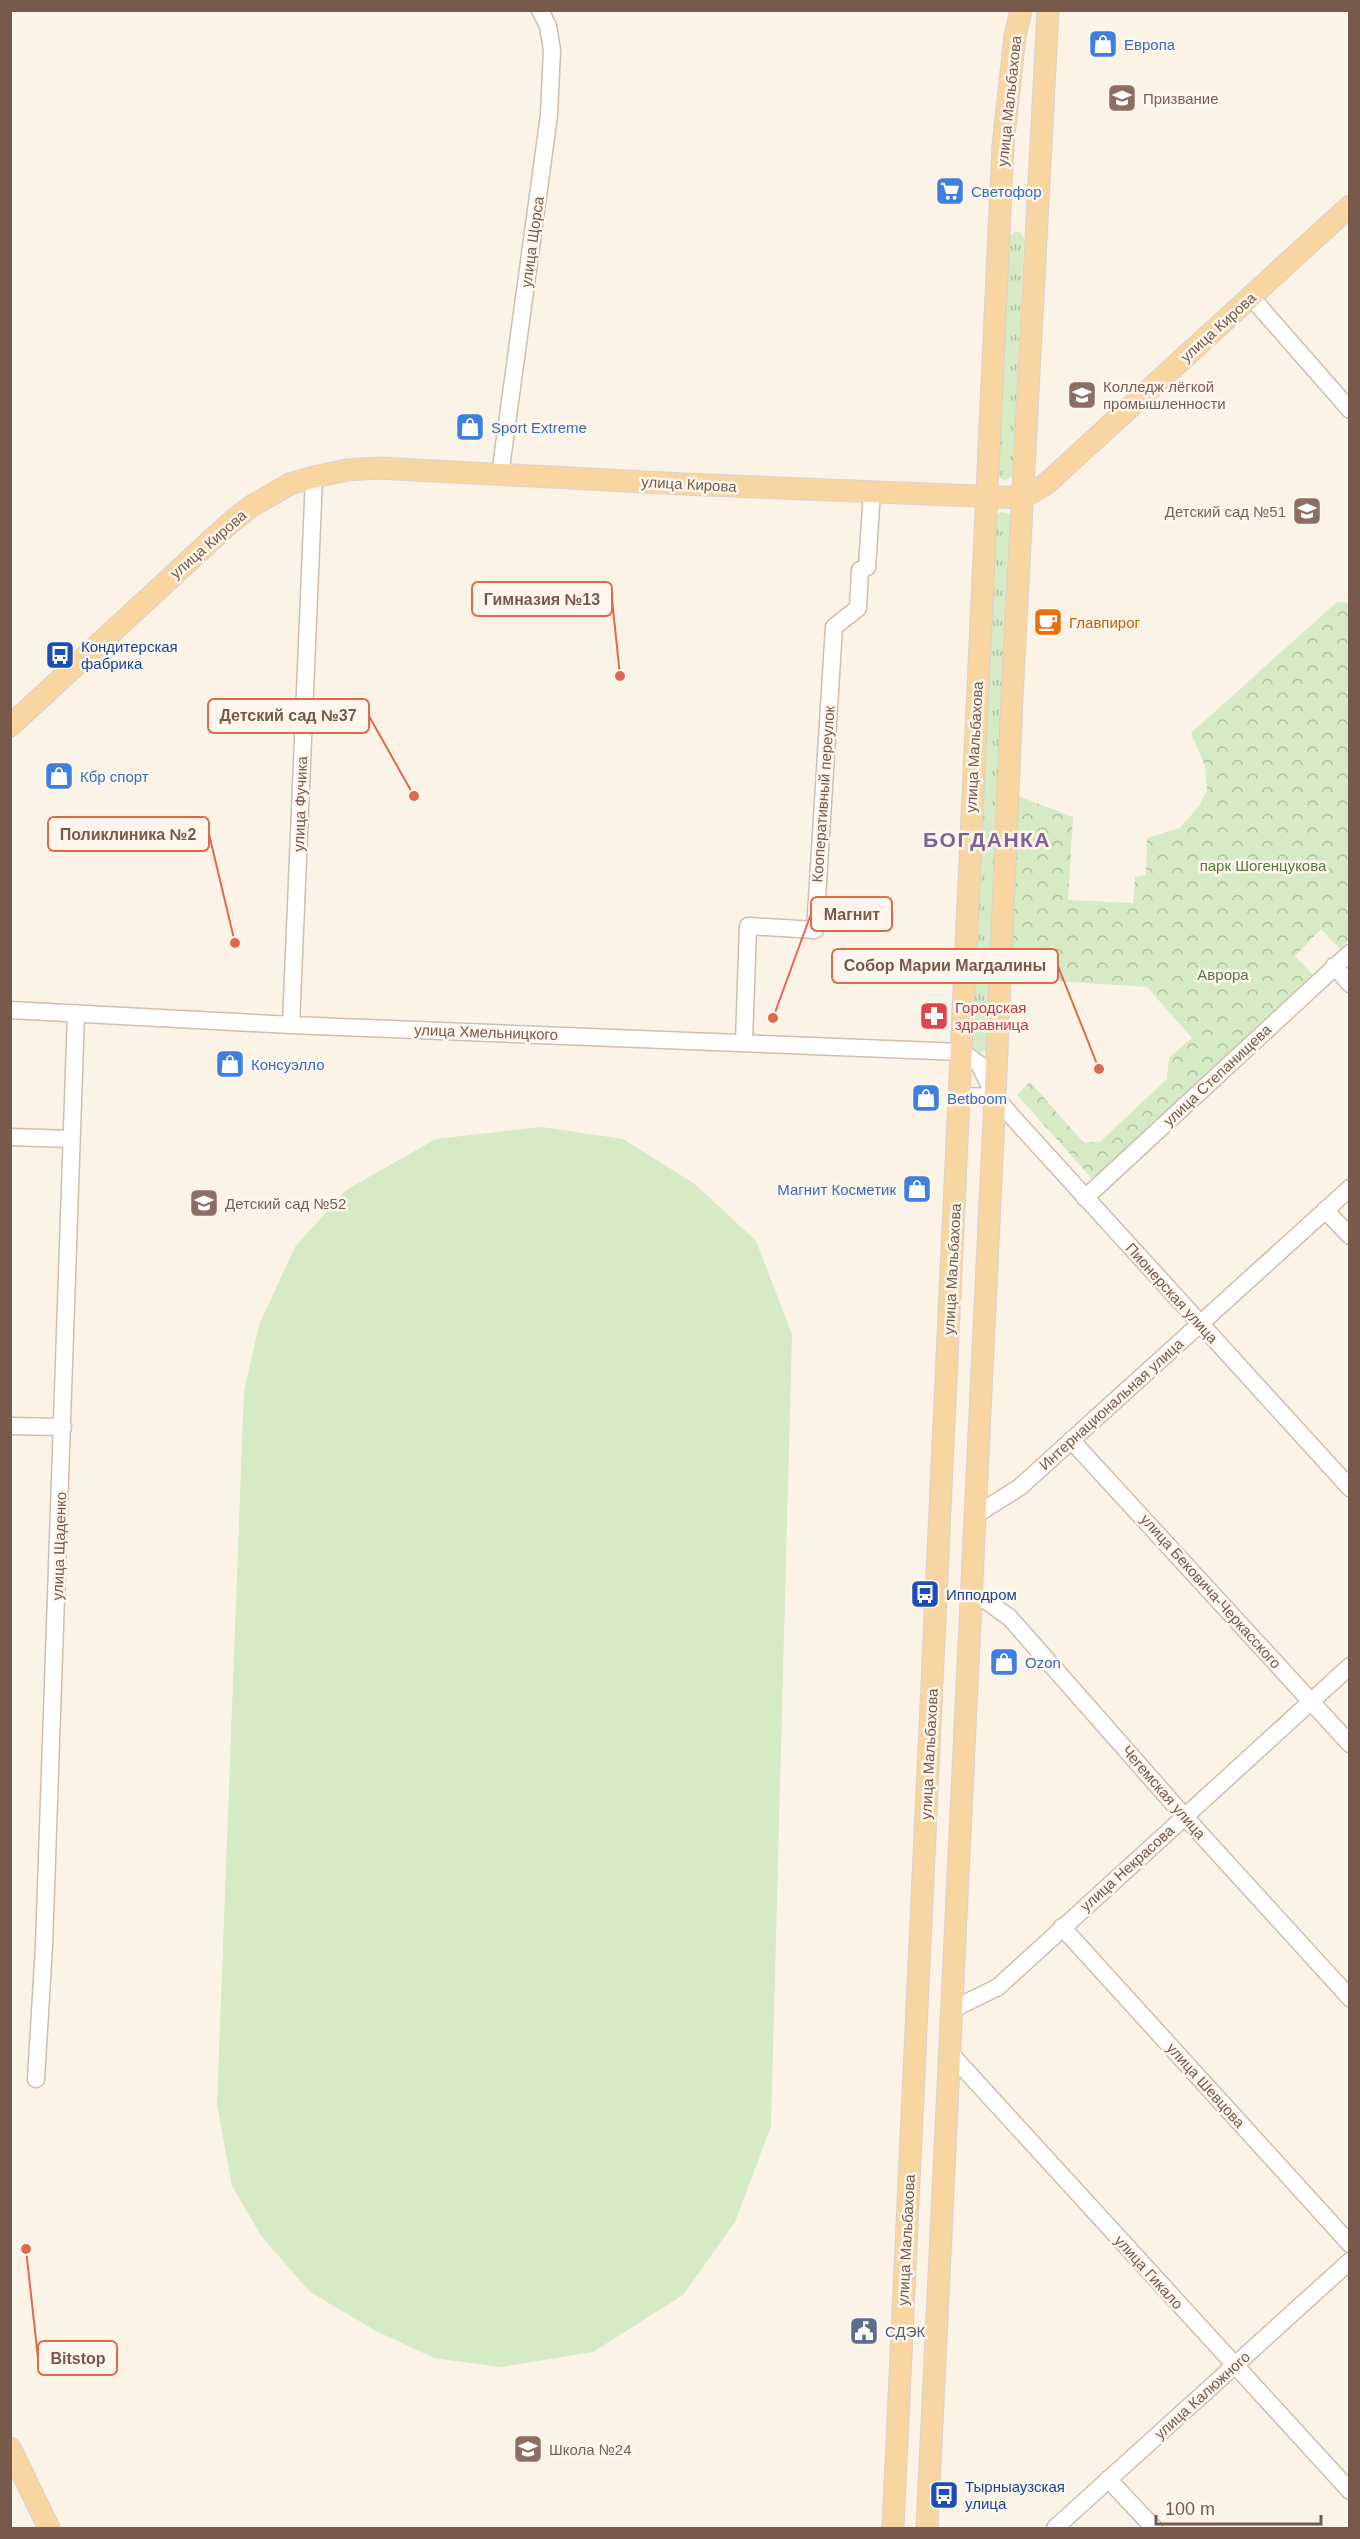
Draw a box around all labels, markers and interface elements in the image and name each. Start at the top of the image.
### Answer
shop icon: Европа [1087,28,1119,60]
street label: улица Мальбахова [994,34,1024,167]
place label: Европа [1124,36,1176,53]
school or university icon: Призвание [1106,82,1138,114]
place label: Призвание [1143,90,1219,107]
supermarket icon: Светофор [934,175,966,207]
place label: Светофор [971,183,1042,200]
street label: улица Щорса [517,195,547,289]
street label: улица Кирова [1177,288,1260,365]
place label: Колледж лёгкой промышленности [1103,378,1226,412]
school or university icon: Колледж лёгкой промышленности [1066,379,1098,411]
shop icon: Sport Extreme [454,411,486,443]
place label: Sport Extreme [491,419,587,436]
street label: улица Кирова [641,473,738,495]
school or university icon: Детский сад №51 [1291,495,1323,527]
place label: Детский сад №51 [1165,503,1286,520]
street label: улица Кирова [166,506,250,582]
callout: Гимназия №13 [472,582,612,616]
text: Гимназия №13 [484,591,600,608]
cafe icon: Главпирог [1032,606,1064,638]
place label: Главпирог [1069,614,1141,631]
place label: Кондитерская фабрика [81,638,178,672]
bus stop icon: Кондитерская фабрика [44,639,76,671]
street label: улица Мальбахова [962,680,986,813]
callout: Детский сад №37 [208,699,369,733]
street label: Кооперативный переулок [808,705,838,883]
text: Детский сад №37 [219,707,357,724]
street label: улица Фучика [290,755,310,852]
shop icon: Кбр спорт [43,760,75,792]
place label: Кбр спорт [80,768,149,785]
callout: Поликлиника №2 [48,817,209,851]
text: Поликлиника №2 [60,826,196,843]
district label: БОГДАНКА [923,828,1051,851]
park label: парк Шогенцукова [1200,857,1327,874]
callout: Магнит [811,897,892,931]
text: Магнит [824,906,880,923]
callout: Собор Марии Магдалины [832,949,1058,983]
text: Собор Марии Магдалины [844,957,1046,974]
park label: Аврора [1197,966,1249,983]
place label: Городская здравница [955,999,1029,1033]
pharmacy icon: Городская здравница [918,1000,950,1032]
street label: улица Степанищева [1160,1020,1275,1129]
street label: улица Хмельницкого [414,1021,558,1043]
shop icon: Консуэлло [214,1048,246,1080]
place label: Консуэлло [251,1056,325,1073]
shop icon: Betboom [910,1082,942,1114]
place label: Betboom [947,1090,1007,1107]
shop icon: Магнит Косметик [901,1173,933,1205]
place label: Магнит Косметик [777,1181,896,1198]
school or university icon: Детский сад №52 [188,1187,220,1219]
place label: Детский сад №52 [225,1195,346,1212]
street label: улица Мальбахова [940,1202,964,1335]
street label: Пионерская улица [1123,1239,1222,1347]
street label: Интернациональная улица [1036,1334,1187,1473]
street label: улица Щаденко [49,1492,69,1600]
street label: улица Бековича-Черкасского [1137,1510,1285,1672]
bus stop icon: Ипподром [909,1578,941,1610]
place label: Ипподром [946,1586,1017,1603]
shop icon: Ozon [988,1646,1020,1678]
place label: Ozon [1025,1654,1061,1671]
street label: улица Мальбахова [917,1687,941,1820]
street label: Чегемская улица [1119,1742,1210,1843]
street label: улица Некрасова [1077,1821,1178,1914]
street label: улица Шевцова [1163,2039,1249,2131]
street label: улица Мальбахова [894,2173,918,2306]
street label: улица Гикало [1111,2232,1187,2312]
public building icon: СДЭК [848,2315,880,2347]
place label: СДЭК [885,2323,925,2340]
callout: Bitstop [38,2341,117,2375]
street label: улица Калюжного [1151,2348,1253,2442]
text: Bitstop [50,2350,106,2367]
school or university icon: Школа №24 [512,2433,544,2465]
place label: Школа №24 [549,2441,632,2458]
place label: Тырныаузская улица [965,2478,1065,2512]
bus stop icon: Тырныаузская улица [928,2479,960,2511]
scale bar [1156,2488,1321,2526]
text: 100 m [1165,2499,1215,2519]

